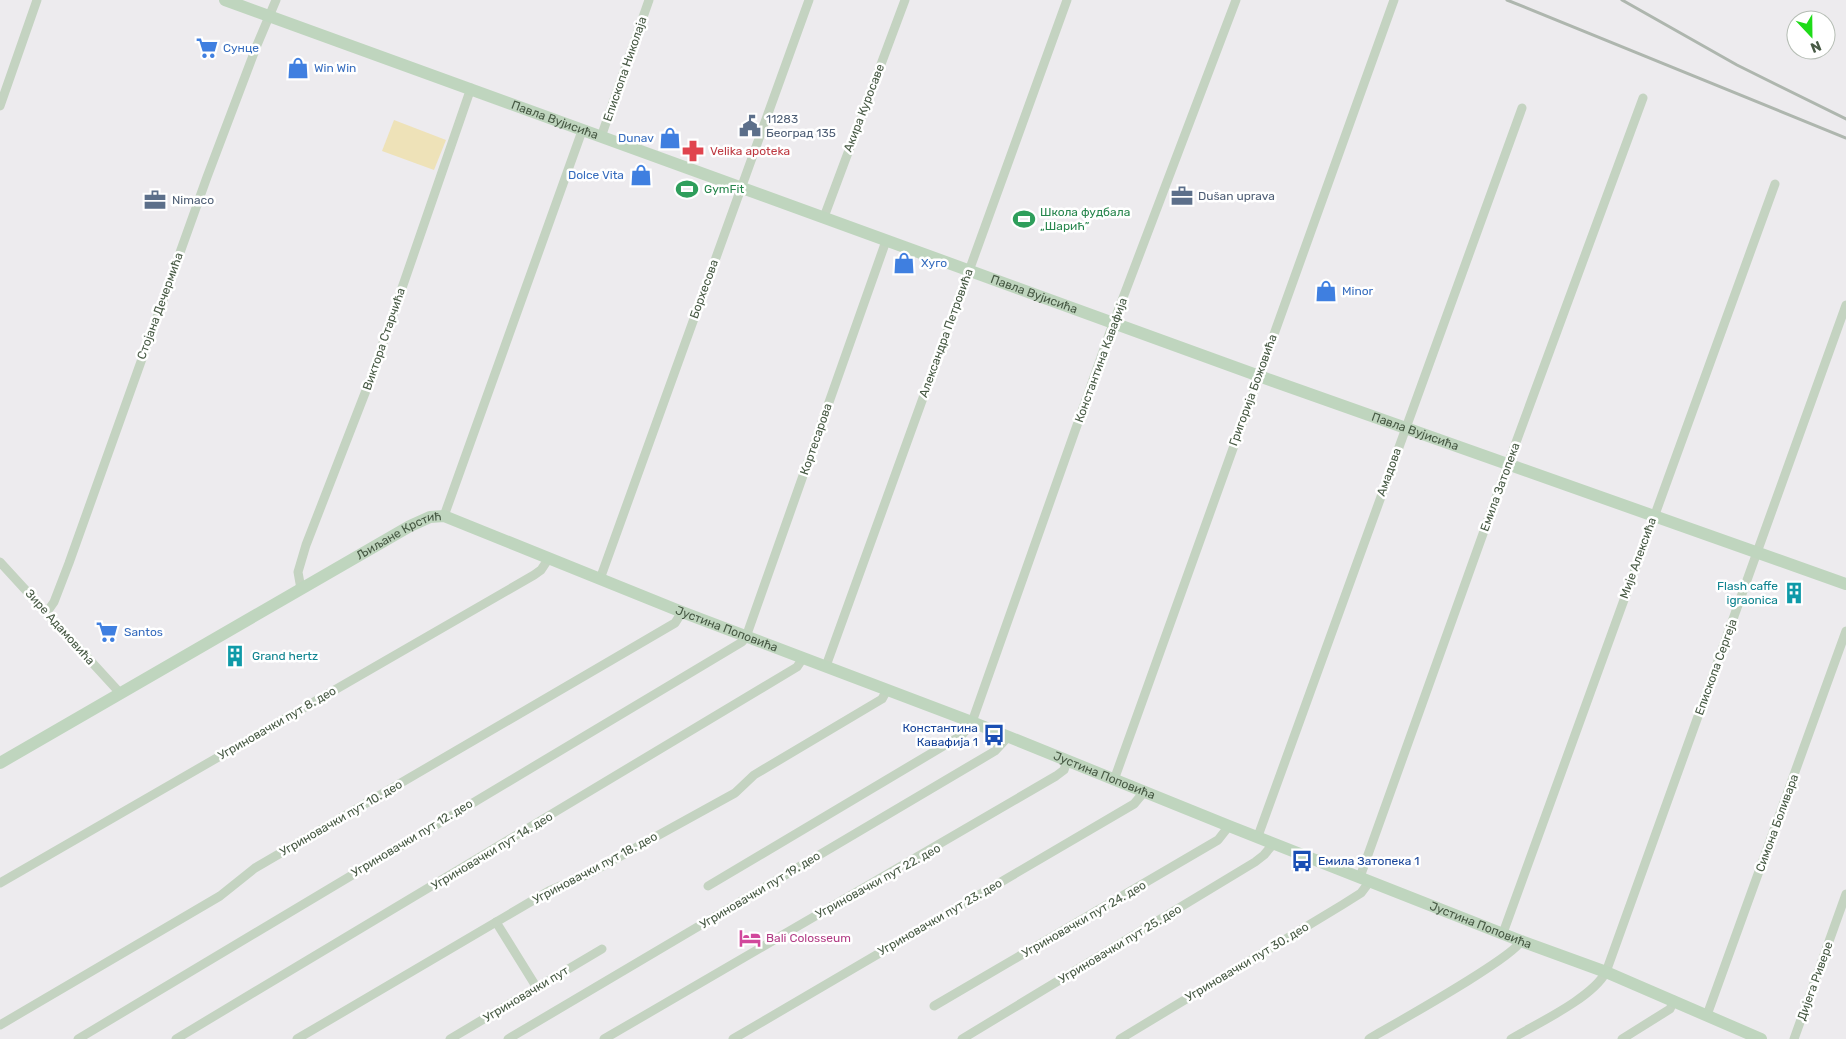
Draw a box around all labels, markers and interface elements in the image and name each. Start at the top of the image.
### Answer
north arrow [1786,10,1836,60]
street label: Епископа Николаја [600,15,650,123]
supermarket icon: Сунце [194,35,220,61]
text: N [1808,37,1824,56]
place label: Сунце [223,41,259,55]
shop icon: Win Win [285,55,311,81]
place label: Win Win [314,61,356,75]
street label: Акира Куросаве [841,62,887,154]
street label: Павла Вујисића [510,98,600,142]
place label: 11283 Београд 135 [766,112,836,140]
public building icon: 11283 Београд 135 [737,113,763,139]
shop icon: Dunav [657,125,683,151]
place label: Dunav [618,131,654,145]
pharmacy icon: Velika apoteka [680,138,706,164]
place label: Velika apoteka [710,144,790,158]
shop icon: Dolce Vita [628,162,654,188]
place label: Dolce Vita [568,168,624,182]
sports icon: GymFit [674,176,700,202]
place label: GymFit [704,182,744,196]
office icon: Dušan uprava [1169,183,1195,209]
office icon: Nimaco [142,187,168,213]
place label: Dušan uprava [1198,189,1275,203]
place label: Nimaco [172,193,214,207]
place label: Школа фудбала „Шарић” [1040,205,1130,233]
sports icon: Школа фудбала „Шарић” [1011,206,1037,232]
shop icon: Хуго [891,250,917,276]
street label: Стојана Дечермића [134,251,186,361]
place label: Хуго [921,256,947,270]
street label: Борхесова [687,258,721,320]
street label: Александра Петровића [916,267,976,399]
street label: Павла Вујисића [989,272,1080,316]
shop icon: Minor [1313,278,1339,304]
place label: Minor [1342,284,1374,298]
street label: Виктора Старчића [360,286,408,392]
street label: Константина Кавафија [1072,296,1130,424]
street label: Григорија Божовића [1226,332,1280,448]
street label: Кортесарова [797,401,835,477]
street label: Павла Вујисића [1370,410,1461,453]
street label: Емила Затопека [1477,441,1523,533]
street label: Амадова [1374,446,1404,498]
street label: Љиљане Крстић [354,509,442,563]
street label: Мије Алексића [1617,515,1659,601]
place label: Flash caffe igraonica [1717,579,1778,607]
building icon: Flash caffe igraonica [1781,580,1807,606]
street label: Зире Адамовића [22,586,98,668]
street label: Јустина Поповића [673,603,780,655]
street label: Епископа Сергеја [1692,617,1740,717]
supermarket icon: Santos [94,619,120,645]
place label: Santos [124,625,163,639]
building icon: Grand hertz [222,643,248,669]
place label: Grand hertz [252,649,318,663]
street label: Угриновачки пут 8. део [215,683,339,763]
place label: Константина Кавафија 1 [902,721,978,749]
bus stop icon: Константина Кавафија 1 [981,722,1007,748]
street label: Јустина Поповића [1051,749,1157,802]
street label: Симона Боливара [1753,772,1801,874]
street label: Угриновачки пут 10. део [277,777,405,859]
street label: Угриновачки пут 12. део [349,796,475,880]
street label: Угриновачки пут 14. део [429,809,555,893]
street label: Угриновачки пут 18. део [530,829,660,907]
street label: Угриновачки пут 22. део [813,841,943,921]
street label: Угриновачки пут 19. део [697,848,823,932]
bus stop icon: Емила Затопека 1 [1289,848,1315,874]
place label: Емила Затопека 1 [1318,854,1419,868]
street label: Угриновачки пут 23. део [876,876,1005,958]
street label: Угриновачки пут 24. део [1020,878,1149,960]
street label: Јустина Поповића [1428,899,1534,951]
street label: Угриновачки пут 25. део [1056,902,1184,986]
street label: Угриновачки пут 30. део [1183,920,1311,1004]
hotel icon: Bali Colosseum [737,925,763,951]
place label: Bali Colosseum [766,931,851,945]
street label: Дијега Ривере [1794,940,1836,1022]
street label: Угриновачки пут [481,963,571,1025]

